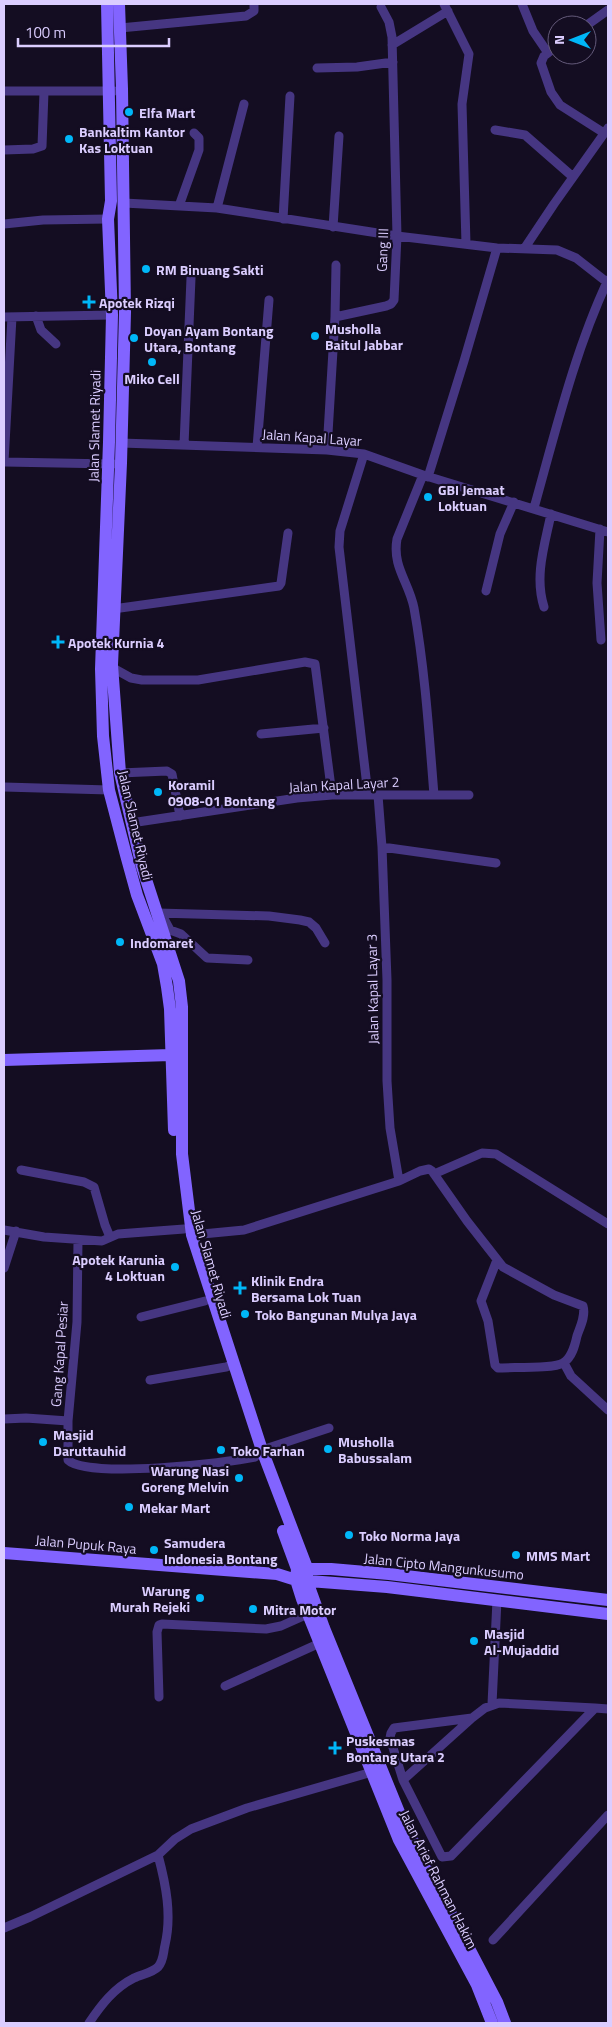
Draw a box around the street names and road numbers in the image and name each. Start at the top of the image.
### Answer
street label: Gang III [371,228,393,272]
street label: Jalan Slamet Riyadi [83,370,105,482]
street label: Jalan Kapal Layar [262,423,363,451]
street label: Jalan Slamet Riyadi [113,768,159,882]
street label: Jalan Kapal Layar 2 [288,771,400,797]
street label: Jalan Kapal Layar 3 [361,933,383,1045]
street label: Jalan Slamet Riyadi [186,1207,238,1321]
street label: Gang Kapal Pesiar [45,1300,73,1408]
street label: Jalan Pupuk Raya [35,1529,137,1559]
street label: Jalan Cipto Mangunkusumo [363,1547,525,1585]
street label: Jalan Arief Rahman Hakim [395,1806,483,1952]

